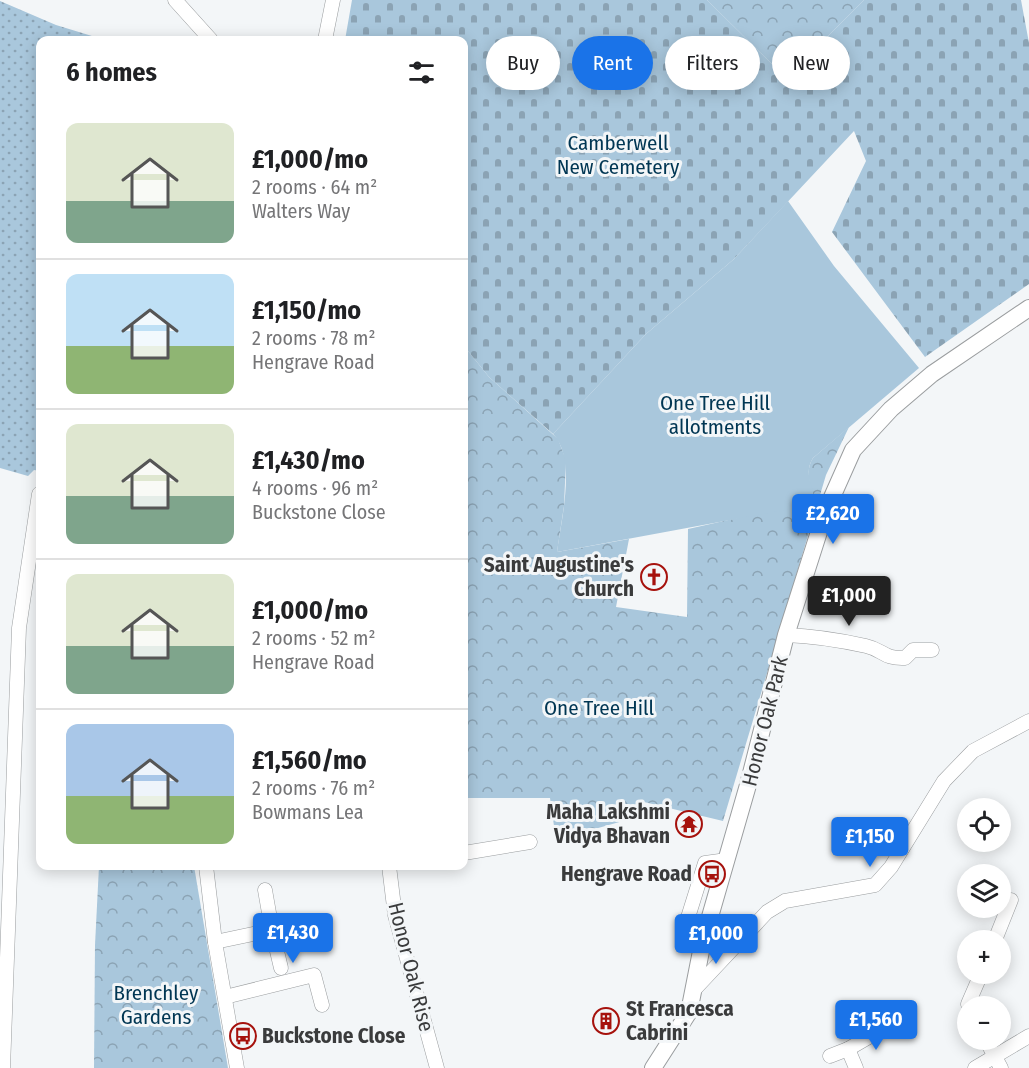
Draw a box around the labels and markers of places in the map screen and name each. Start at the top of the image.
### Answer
pin: £2,620 [784,494,882,545]
place label: Saint Augustine's Church [484,552,634,602]
church icon: Saint Augustine's Church [639,562,669,592]
pin: £1,000 [800,576,898,627]
place label: Maha Lakshmi Vidya Bhavan [546,799,670,849]
temple icon: Maha Lakshmi Vidya Bhavan [674,809,704,839]
pin: £1,150 [821,817,919,868]
bus stop icon: Hengrave Road [697,859,727,889]
place label: Hengrave Road [561,861,692,887]
pin: £1,430 [244,913,342,964]
pin: £1,000 [667,914,765,965]
place label: St Francesca Cabrini [626,996,734,1046]
pin: £1,560 [827,1000,925,1051]
building icon: St Francesca Cabrini [591,1006,621,1036]
bus stop icon: Buckstone Close [228,1021,258,1051]
place label: Buckstone Close [262,1023,406,1049]

